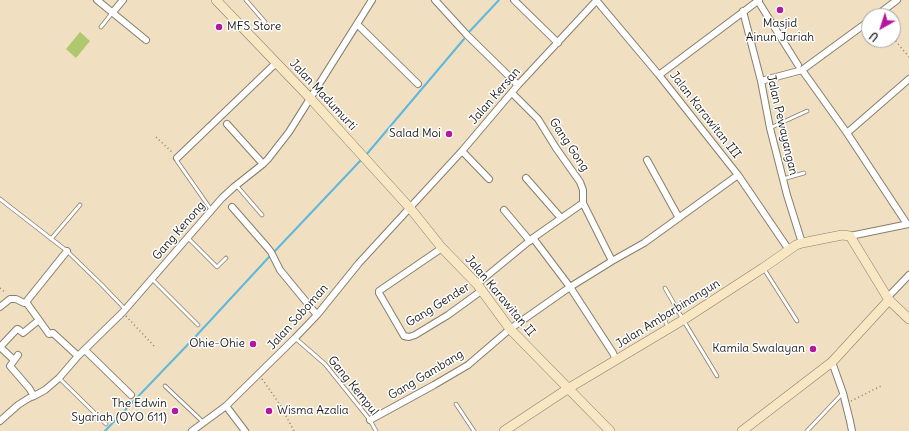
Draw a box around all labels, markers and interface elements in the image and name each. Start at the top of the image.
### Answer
marker: Masjid Ainun Jariah [775,5,785,15]
north arrow [861,8,901,48]
place label: Masjid Ainun Jariah [746,17,814,45]
place label: MFS Store [227,20,281,34]
marker: MFS Store [214,22,224,32]
text: U [867,29,881,44]
street label: Jalan Madumurti [286,56,360,134]
street label: Jalan Kersan [467,65,523,127]
street label: Jalan Karawitan III [667,69,743,161]
street label: Jalan Pewayangan [763,73,801,177]
street label: Gang Gong [546,116,592,174]
place label: Salad Moi [389,127,441,141]
marker: Salad Moi [444,129,454,139]
street label: Gang Kenong [150,199,208,263]
street label: Jalan Karawitan II [462,253,538,339]
street label: Jalan Ambarbinangun [613,276,723,352]
street label: Gang Gender [403,280,473,330]
street label: Jalan Soboman [265,281,331,353]
place label: Ohie-Ohie [189,337,245,351]
marker: Ohie-Ohie [248,339,258,349]
place label: Kamila Swalayan [712,342,805,356]
marker: Kamila Swalayan [808,344,818,354]
street label: Gang Gambang [386,347,466,403]
street label: Gang Kempul [325,353,381,419]
place label: The Edwin Syariah (OYO 611) [71,397,167,425]
place label: Wisma Azalia [277,404,349,418]
marker: The Edwin Syariah (OYO 611) [170,406,180,416]
marker: Wisma Azalia [264,406,274,416]

